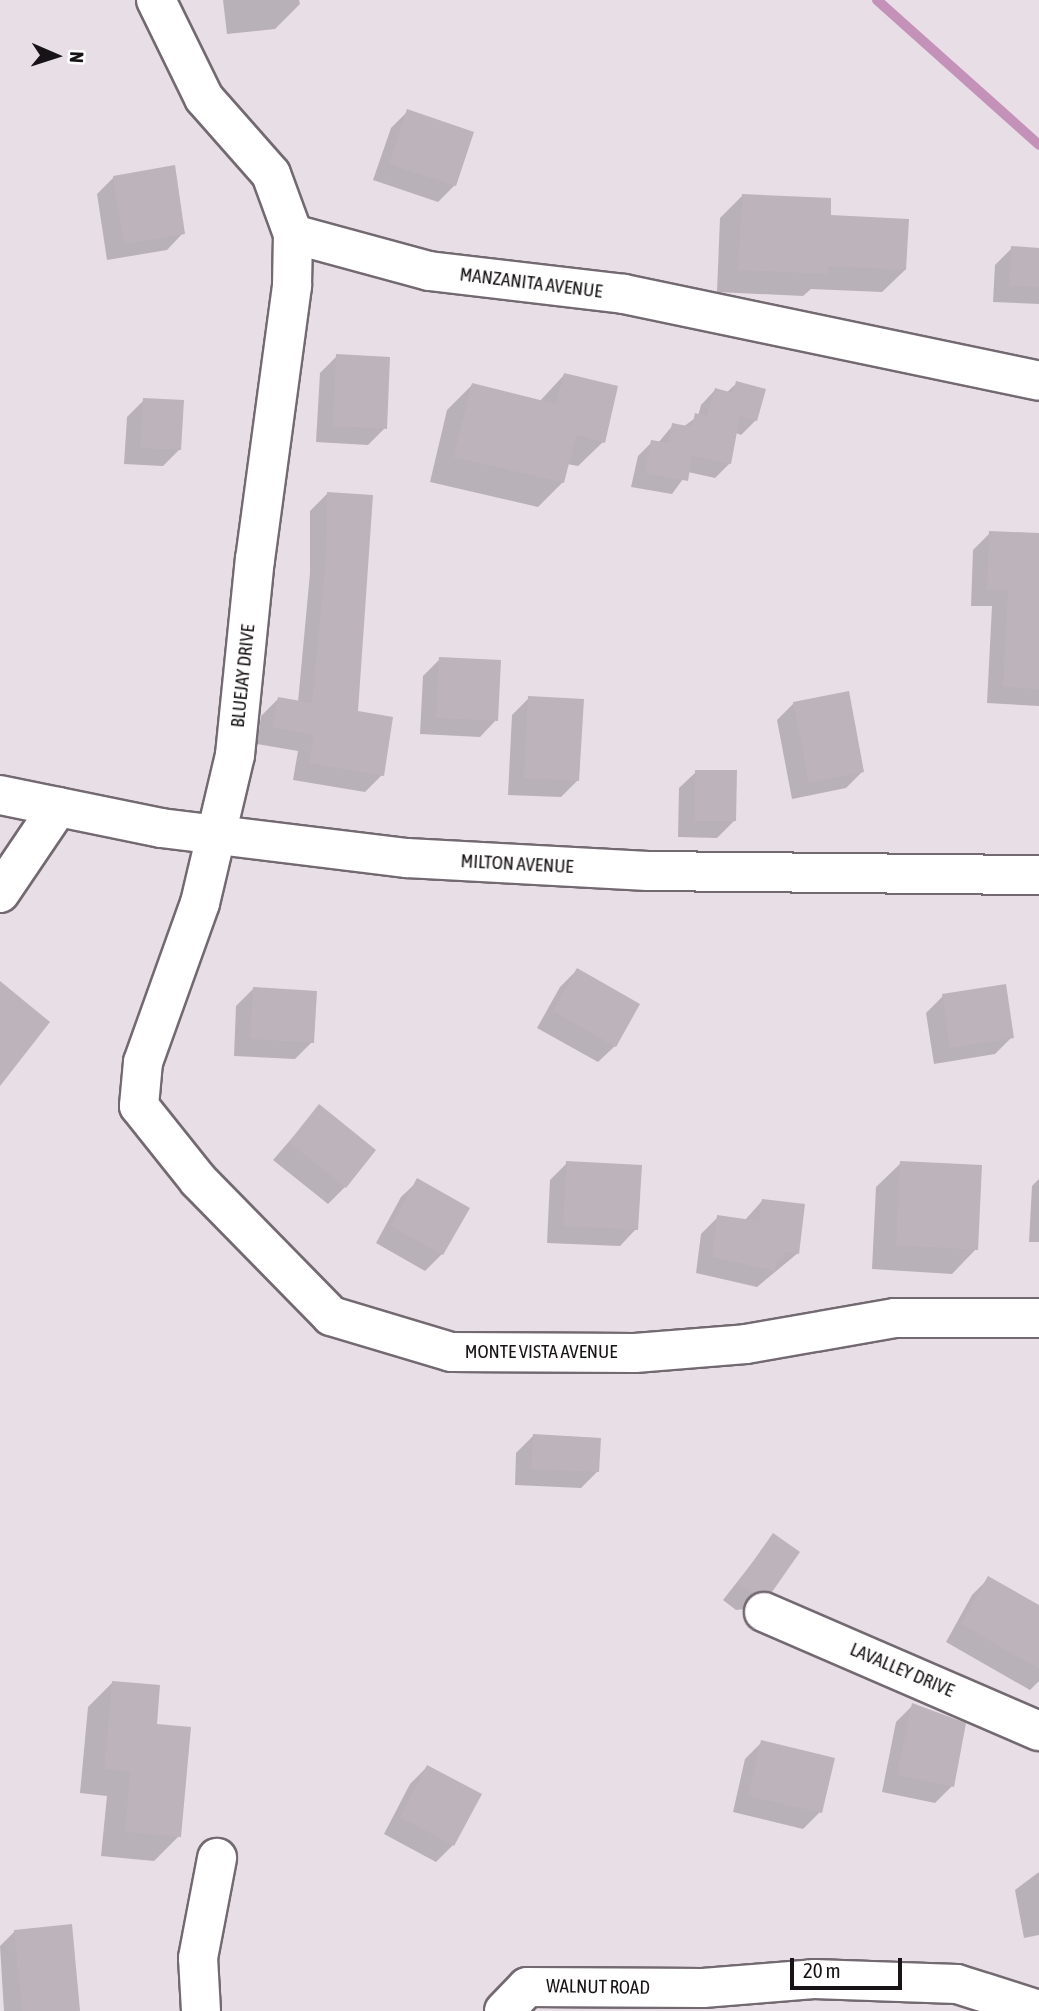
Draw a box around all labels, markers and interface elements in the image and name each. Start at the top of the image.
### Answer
north arrow [21,21,91,91]
text: N [66,51,88,63]
street label: MANZANITA AVENUE [458,263,604,303]
street label: BLUEJAY DRIVE [226,623,260,729]
street label: MILTON AVENUE [460,850,574,878]
street label: MONTE VISTA AVENUE [465,1341,617,1363]
street label: LAVALLEY DRIVE [847,1638,957,1702]
scale bar [794,1944,906,1988]
text: 20 m [803,1958,841,1982]
street label: WALNUT ROAD [546,1975,650,1999]

